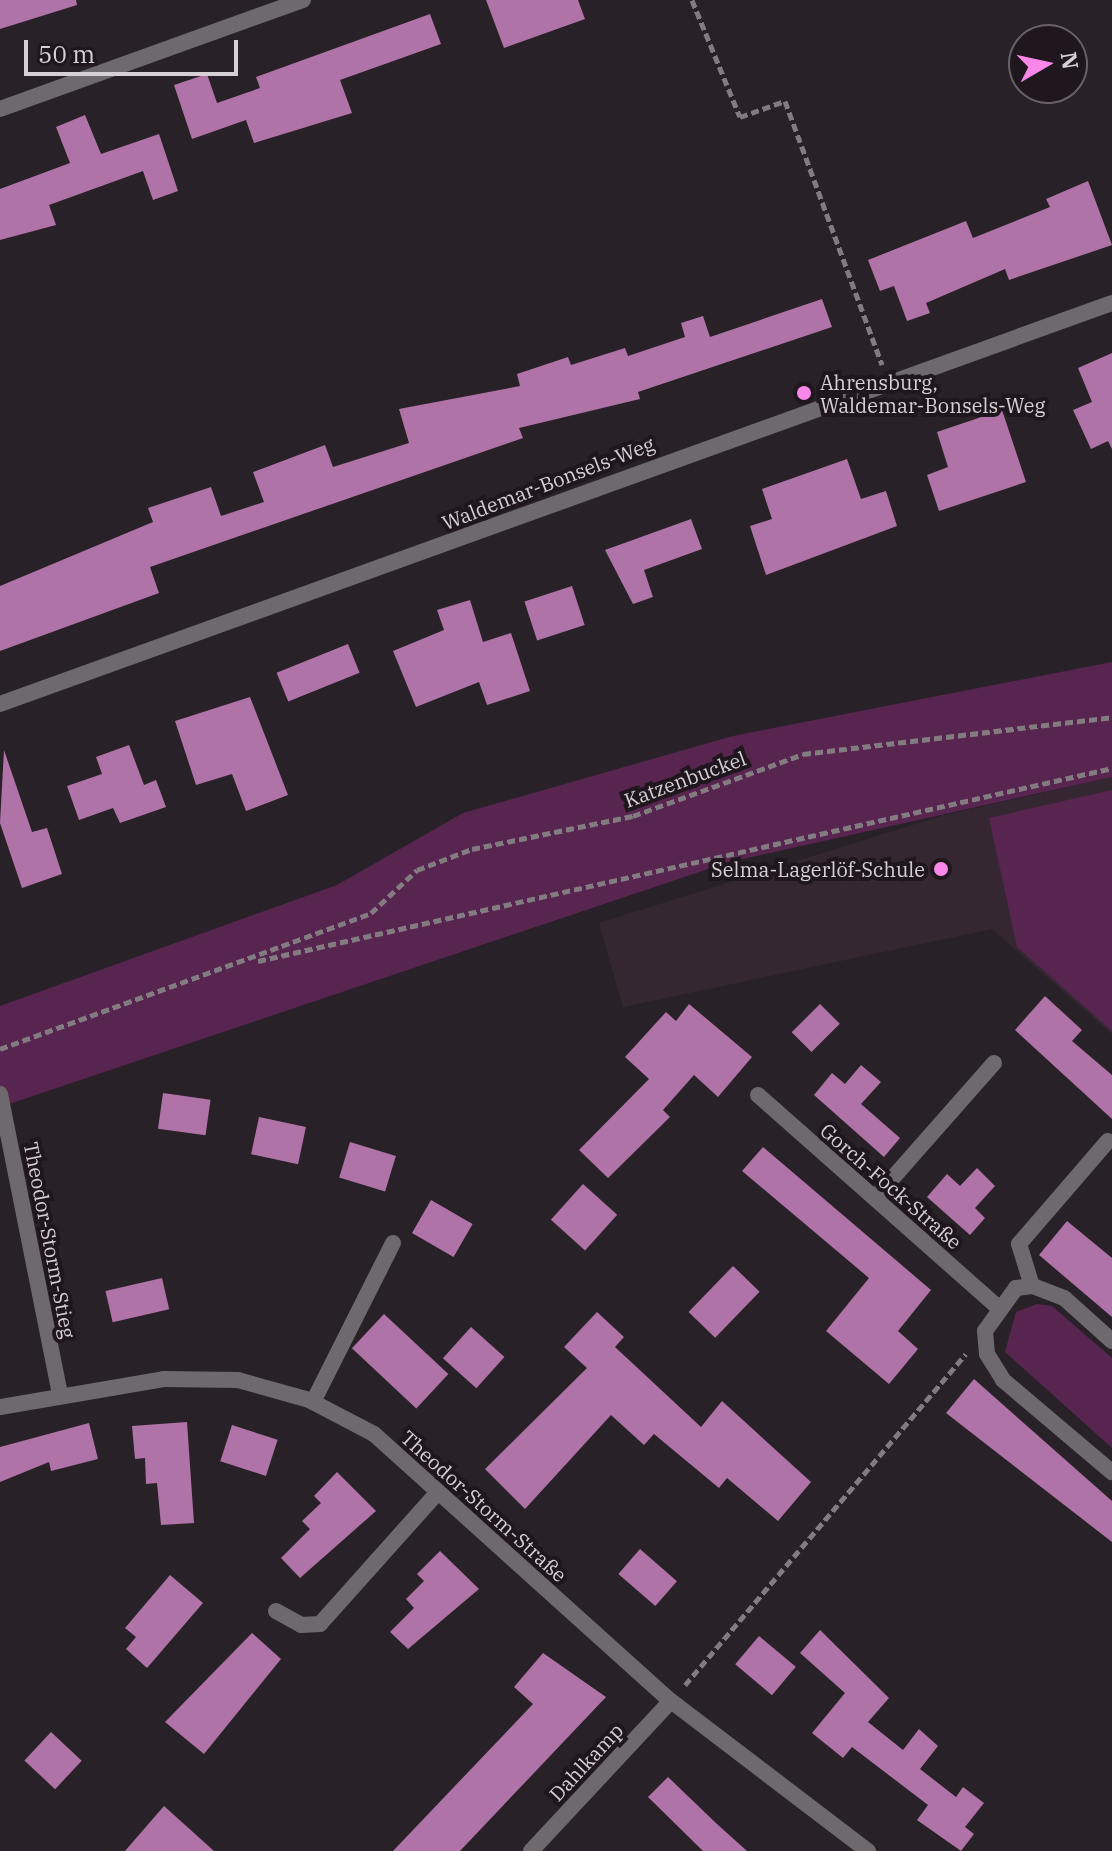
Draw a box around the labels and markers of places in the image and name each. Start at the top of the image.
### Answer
place label: Ahrensburg, Waldemar-Bonsels-Weg [820,370,1045,417]
marker: Ahrensburg, Waldemar-Bonsels-Weg [795,384,813,402]
place label: Selma-Lagerlöf-Schule [711,857,925,881]
marker: Selma-Lagerlöf-Schule [932,860,950,878]

